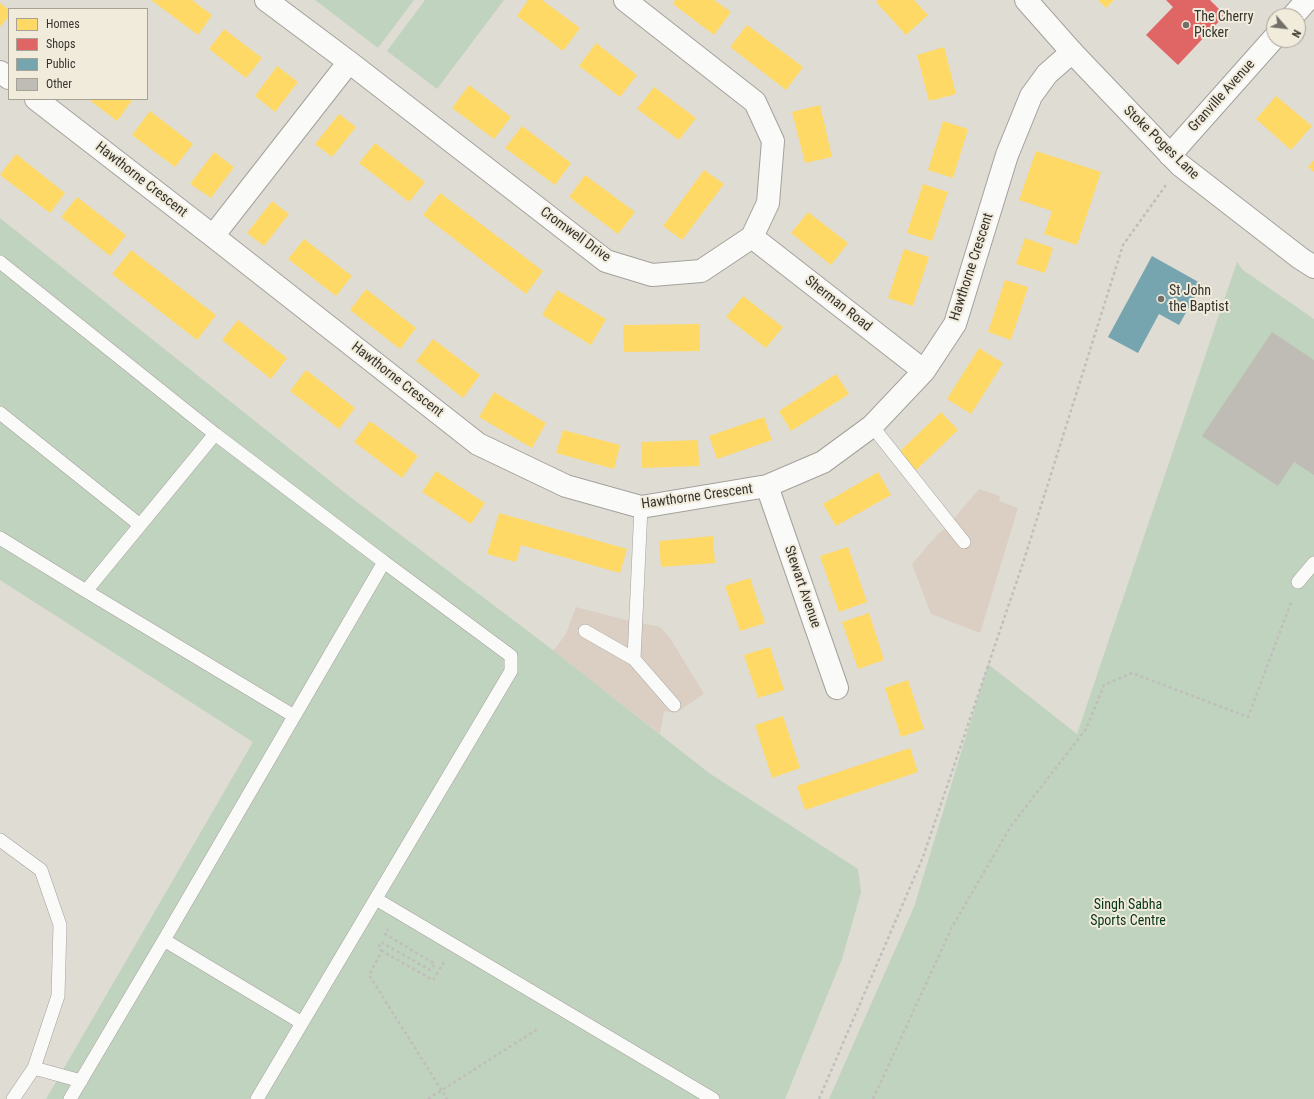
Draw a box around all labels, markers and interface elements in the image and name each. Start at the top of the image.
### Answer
legend [8,8,148,100]
north arrow [1266,8,1306,48]
place label: The Cherry Picker [1194,9,1254,42]
text: Homes [46,17,80,31]
marker: The Cherry Picker [1181,20,1191,30]
text: N [1289,27,1303,39]
text: Shops [46,37,75,51]
street label: Granville Avenue [1185,56,1259,136]
text: Public [46,57,75,71]
text: Other [46,77,72,91]
street label: Stoke Poges Lane [1120,103,1202,183]
street label: Hawthorne Crescent [92,139,190,221]
street label: Cromwell Drive [537,204,613,266]
street label: Hawthorne Crescent [947,211,997,323]
street label: Sherman Road [801,273,875,335]
place label: St John the Baptist [1169,283,1229,316]
marker: St John the Baptist [1156,294,1166,304]
street label: Hawthorne Crescent [348,339,446,421]
street label: Hawthorne Crescent [640,481,754,513]
street label: Stewart Avenue [780,544,824,630]
park label: Singh Sabha Sports Centre [1090,897,1166,930]

